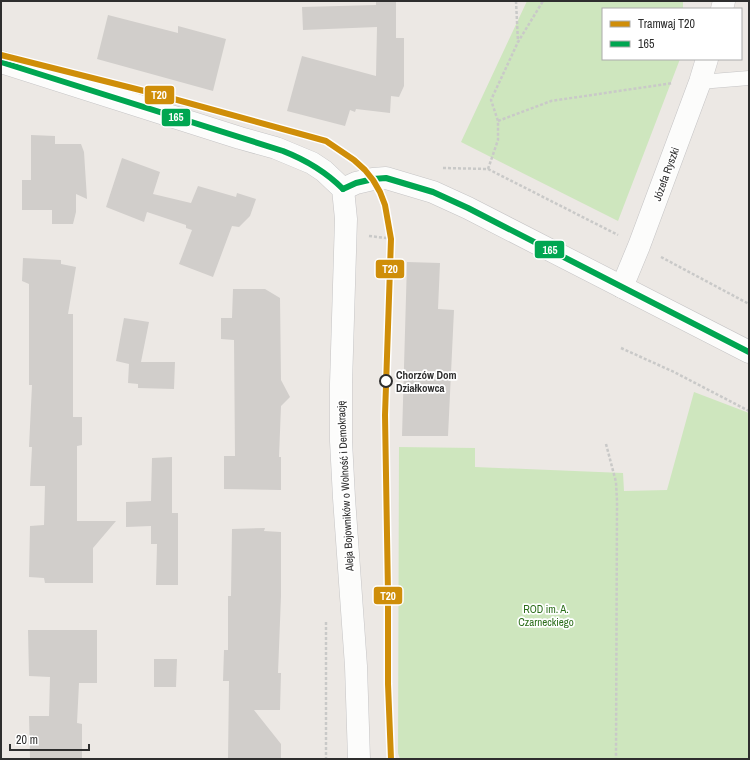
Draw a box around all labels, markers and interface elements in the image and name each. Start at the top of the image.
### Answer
legend [602,8,742,60]
text: Tramwaj T20 [638,16,695,32]
text: 165 [638,36,655,52]
line badge: T20 [144,85,175,105]
text: T20 [151,88,167,102]
line badge: 165 [161,108,191,127]
text: 165 [168,110,184,124]
street label: Józefa Ryszki [650,145,682,203]
line badge: 165 [534,240,565,259]
text: 165 [542,243,558,257]
line badge: T20 [375,259,405,279]
text: T20 [382,262,398,276]
place label: Chorzów Dom Działkowca [396,368,457,395]
marker: Chorzów Dom Działkowca [379,374,393,388]
street label: Aleja Bojowników o Wolność i Demokrację [334,400,357,573]
line badge: T20 [373,586,403,605]
text: T20 [380,589,396,603]
park label: ROD im. A. Czarneckiego [518,602,574,629]
scale bar [10,726,89,752]
text: 20 m [16,732,38,748]

